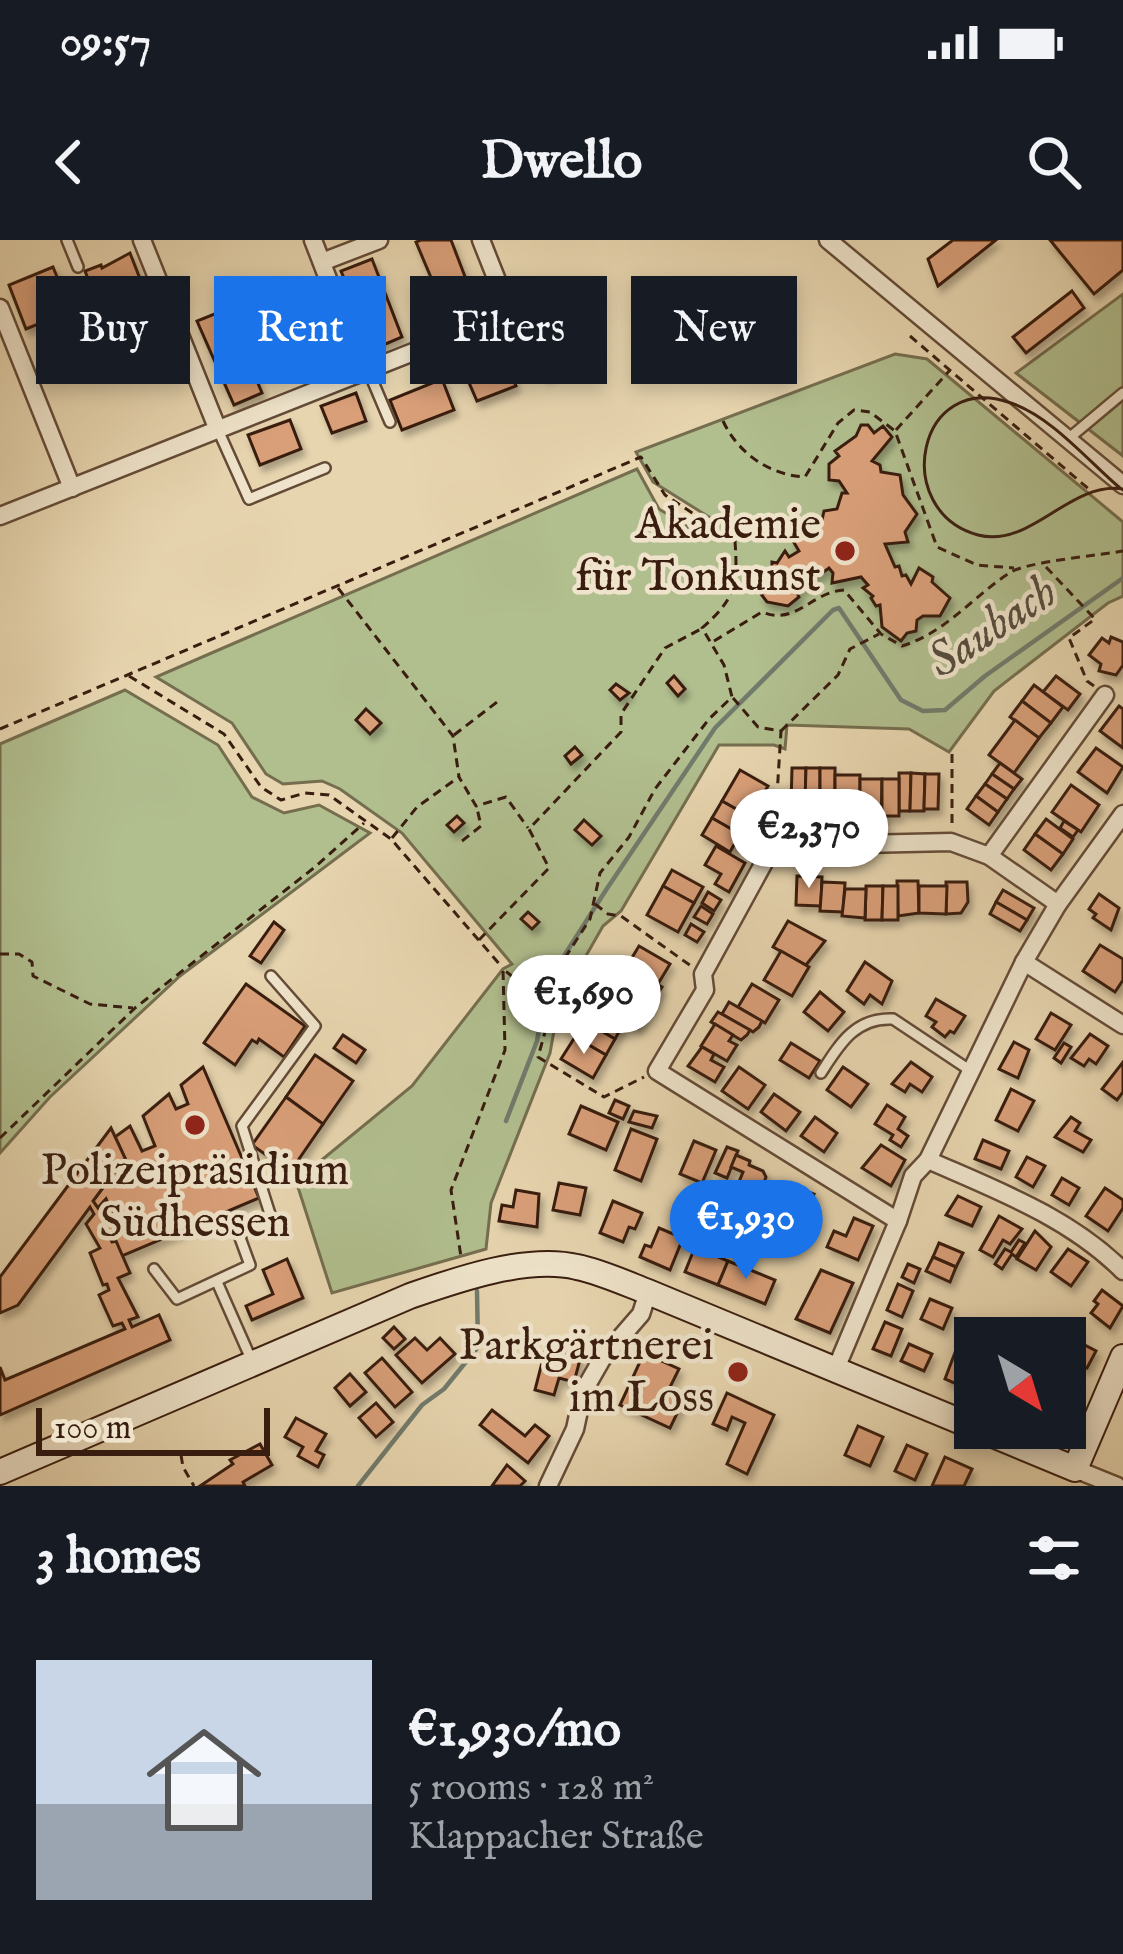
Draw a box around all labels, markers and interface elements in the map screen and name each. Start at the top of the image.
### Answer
text: 09:57 [60,14,151,71]
text: Dwello [481,128,642,197]
icon: back [36,129,102,195]
icon: search [1021,129,1087,195]
chip: Buy [36,276,190,384]
chip: Rent [214,276,386,384]
chip: Filters [410,276,607,384]
chip: New [631,276,797,384]
place label: Akademie für Tonkunst [576,497,821,606]
marker: Akademie für Tonkunst [832,538,858,564]
water label: Saubach [917,563,1069,693]
pin: €2,370 [711,789,907,891]
text: €2,370 [757,803,861,852]
pin: €1,690 [486,955,682,1057]
text: €1,690 [534,969,634,1018]
marker: Polizeipräsidium Südhessen [182,1112,208,1138]
place label: Polizeipräsidium Südhessen [41,1143,349,1252]
pin: €1,930 [648,1180,844,1282]
text: €1,930 [697,1194,795,1243]
north arrow [954,1317,1086,1449]
map controls [954,1317,1086,1449]
place label: Parkgärtnerei im Loss [459,1318,714,1427]
marker: Parkgärtnerei im Loss [725,1359,751,1385]
scale bar [36,1402,270,1455]
text: 100 m [54,1408,131,1450]
icon: filters [1021,1525,1087,1591]
text: 3 homes [36,1526,201,1591]
text: €1,930/mo [408,1699,621,1764]
icon: home [132,1708,276,1852]
text: 5 rooms · 128 m² [408,1764,654,1813]
text: Klappacher Straße [408,1813,704,1862]

